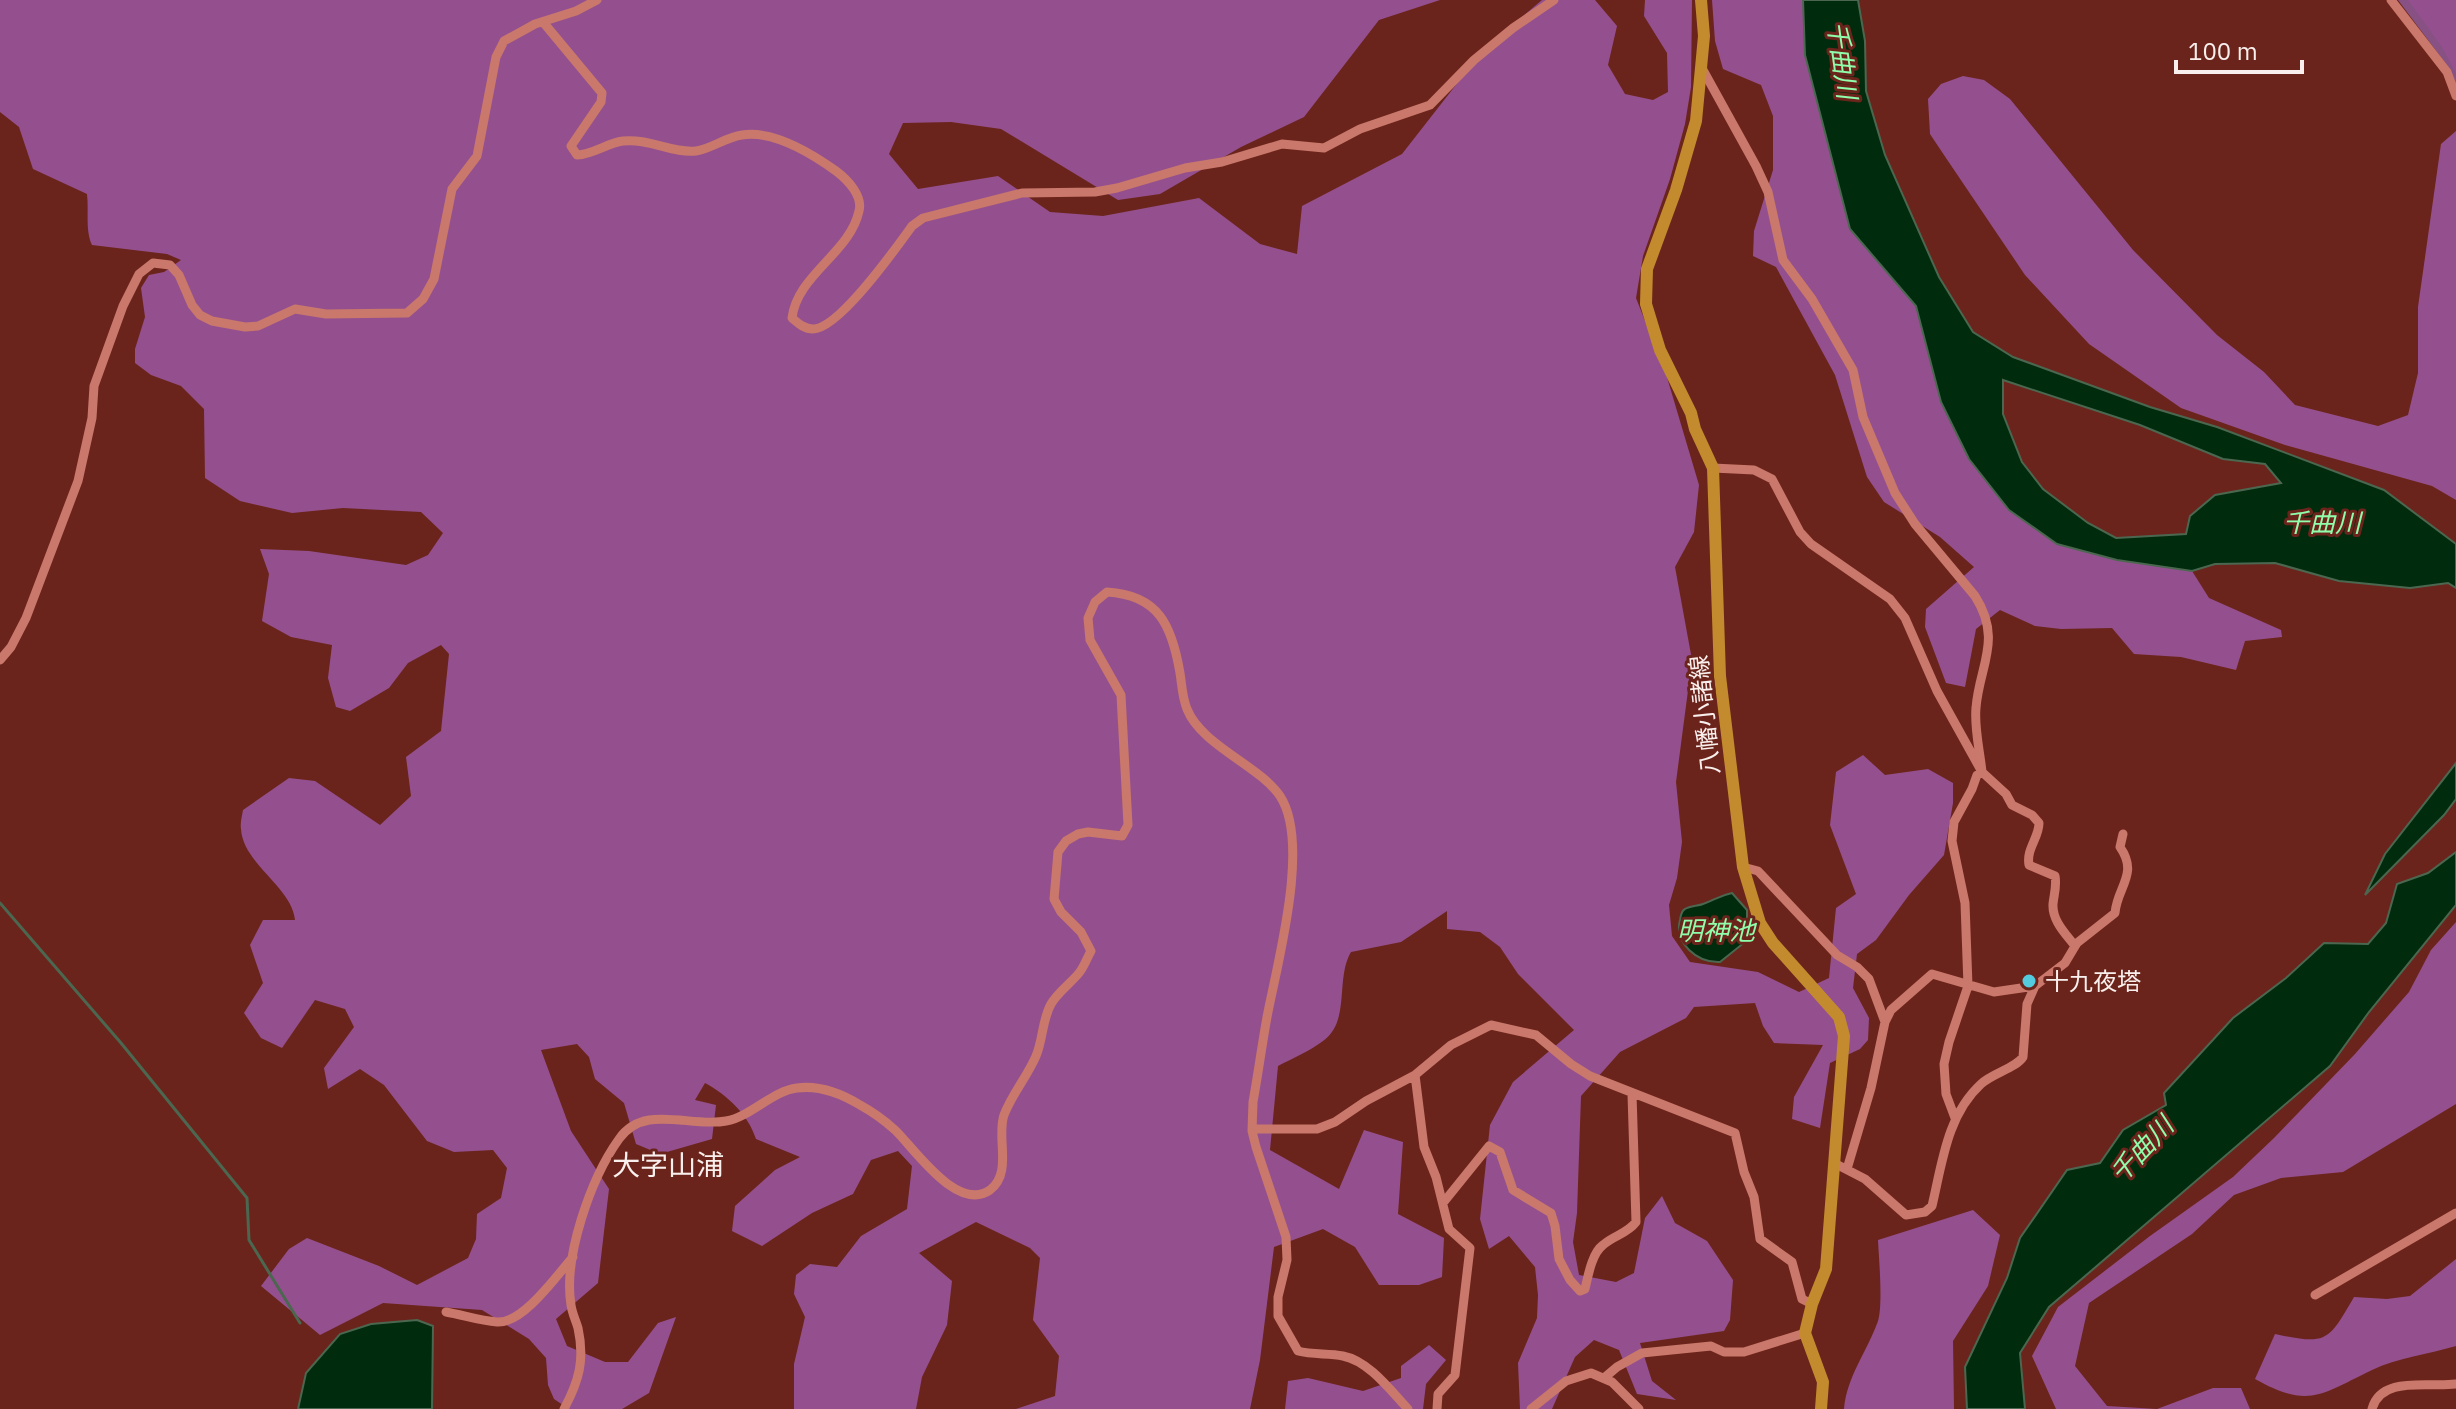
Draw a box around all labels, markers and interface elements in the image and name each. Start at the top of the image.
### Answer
water label: 千曲川 [1821,19,1866,104]
scale bar [2176,24,2302,74]
text: 100 m [2188,35,2258,67]
water label: 千曲川 [2283,505,2364,539]
street label: 八幡小諸線 [1682,654,1726,776]
water label: 明神池 [1677,913,1758,947]
place label: 十九夜塔 [2045,965,2141,997]
marker: 十九夜塔 [2020,972,2038,990]
water label: 千曲川 [2102,1107,2182,1189]
district label: 大字山浦 [612,1146,724,1183]

